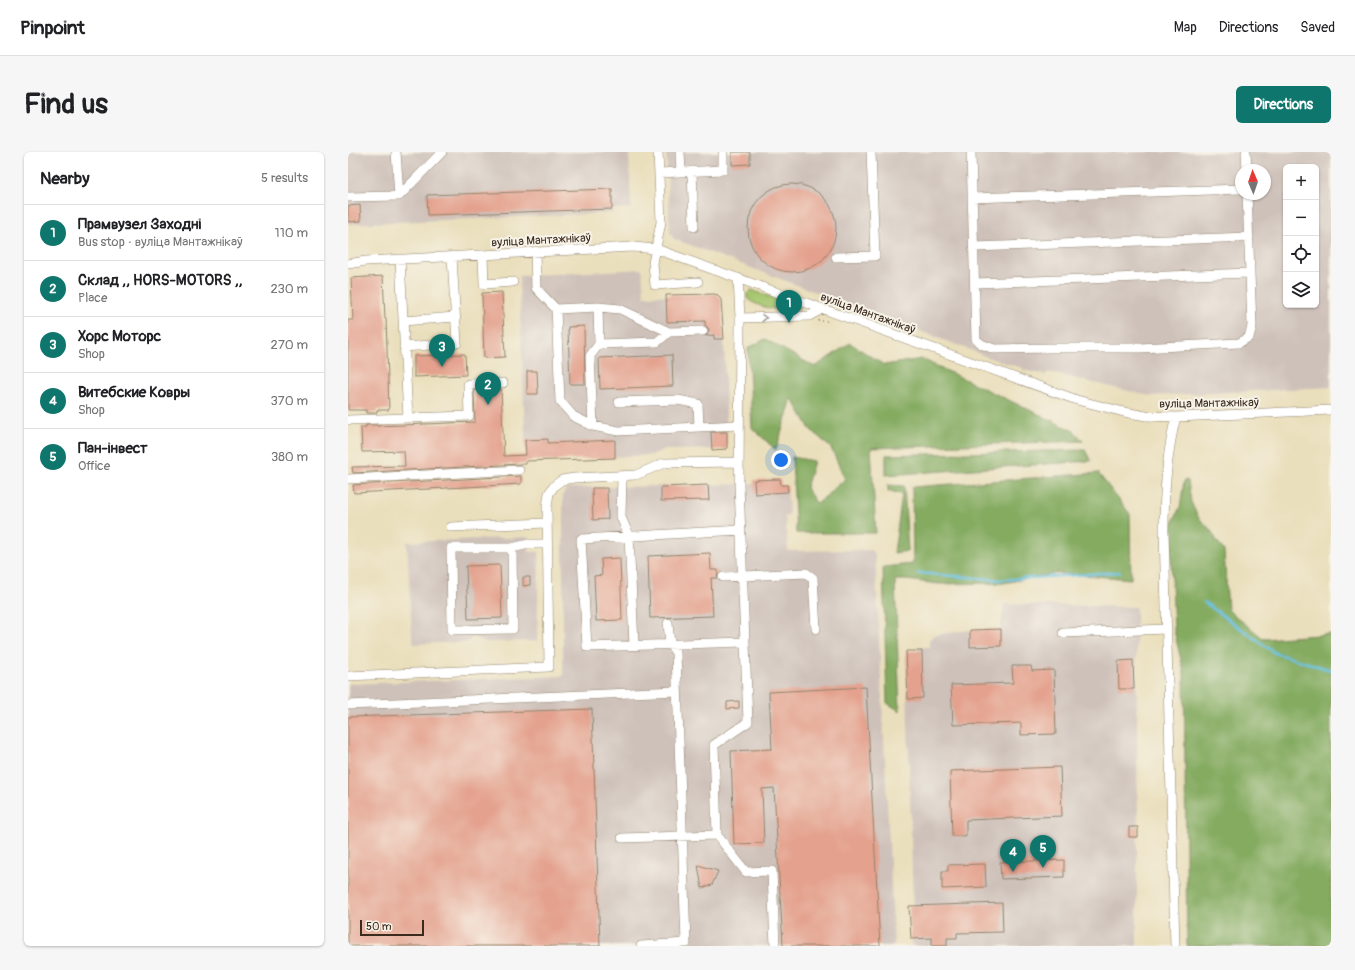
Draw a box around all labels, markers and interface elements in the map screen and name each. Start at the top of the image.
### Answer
text: Pinpoint [20,16,85,40]
text: Map [1174,19,1197,36]
text: Directions [1219,19,1278,36]
text: Saved [1300,19,1335,36]
button: Directions [1236,86,1331,123]
text: Find us [24,87,108,122]
north arrow [1235,164,1271,200]
map controls [1283,164,1319,308]
button: + [1283,164,1319,200]
text: Nearby [40,168,89,189]
text: 5 results [261,170,308,186]
button: − [1283,200,1319,236]
text: Прамвузел Заходні [78,215,201,234]
text: 1 [50,225,56,241]
text: 110 m [275,225,308,241]
street label: вуліца Мантажнікаў [491,230,591,251]
text: Bus stop · вуліца Мантажнікаў [78,234,243,250]
button: locate [1283,236,1319,272]
text: Склад ,, HORS-MOTORS ,, [78,271,242,290]
button: layers [1283,272,1319,308]
text: 2 [49,281,57,297]
text: 230 m [271,281,308,297]
street label: вуліца Мантажнікаў [818,289,917,338]
text: Place [78,290,107,306]
pin: 1 [776,290,802,323]
one-way arrow [761,313,767,322]
text: Хорс Моторс [78,327,161,346]
pin: 3 [429,334,455,367]
text: 3 [49,337,57,353]
text: 270 m [271,337,308,353]
text: Shop [78,346,105,362]
pin: 2 [475,372,501,405]
text: Витебские Ковры [78,383,190,402]
text: 4 [49,393,57,409]
text: 370 m [271,393,308,409]
street label: вуліца Мантажнікаў [1159,395,1259,412]
text: Shop [78,402,105,418]
text: Пан-інвест [78,439,148,458]
text: 5 [49,449,57,465]
text: 380 m [271,449,308,465]
your location [771,450,791,470]
text: Office [78,458,110,474]
pin: 5 [1030,835,1056,868]
pin: 4 [1000,839,1026,872]
scale bar [360,918,424,937]
text: 50 m [366,920,392,933]

